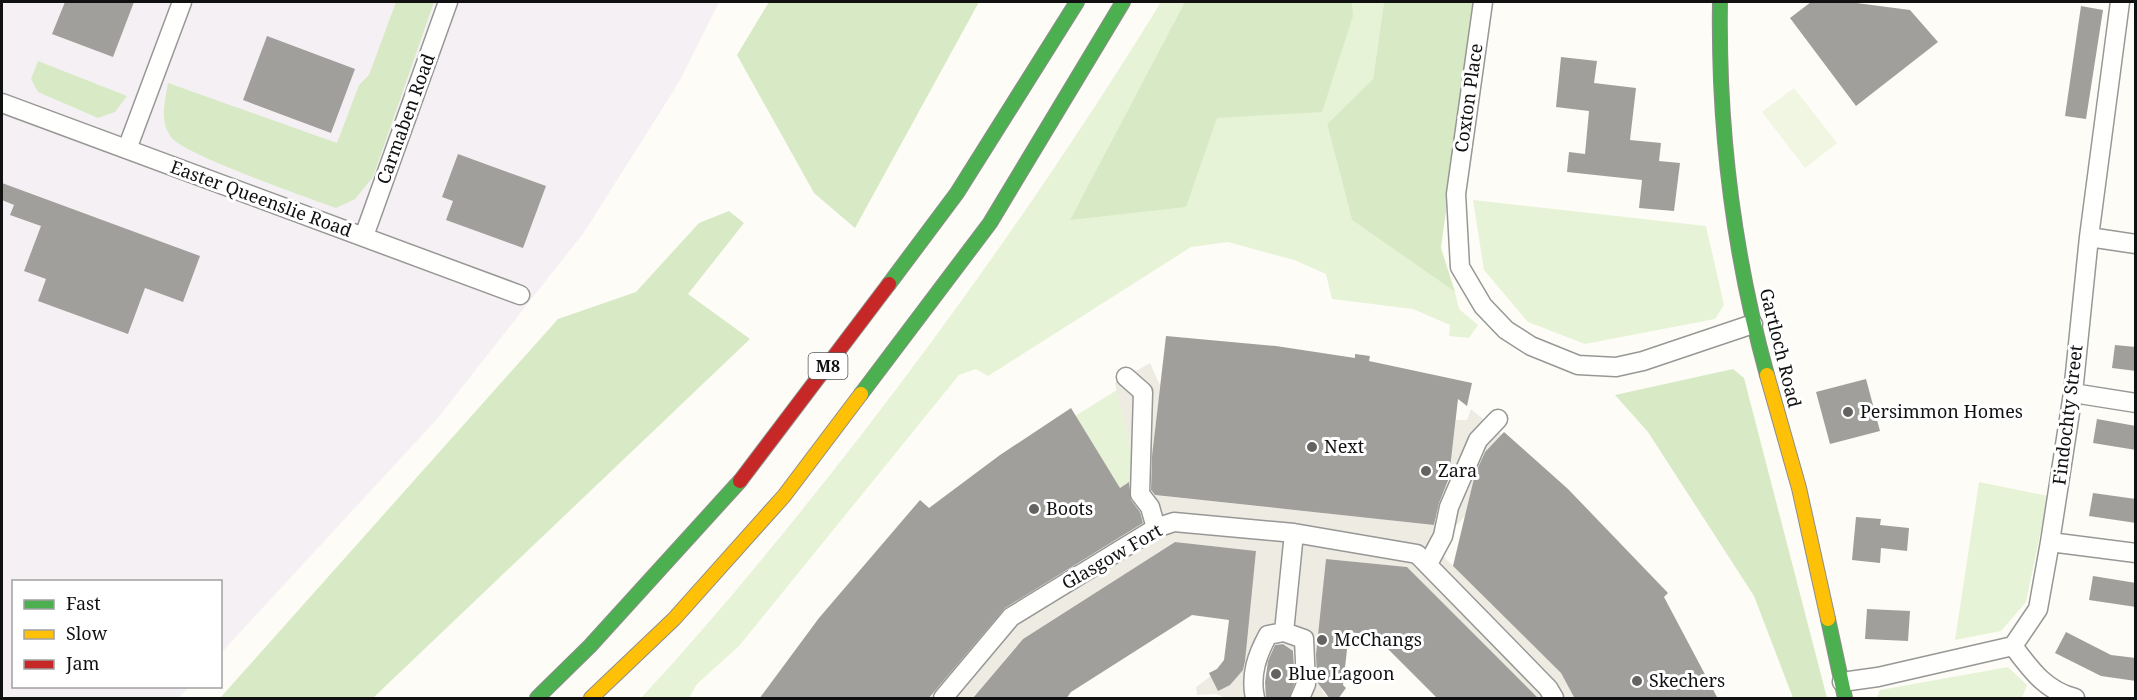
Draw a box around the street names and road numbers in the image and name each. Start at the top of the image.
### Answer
street label: Coxton Place [1448,42,1488,154]
street label: Carmaben Road [370,50,440,187]
street label: Easter Queenslie Road [167,154,355,242]
street label: Gartloch Road [1755,286,1807,410]
street label: Findochty Street [2046,343,2088,486]
road number: M8 [808,353,848,379]
street label: Glasgow Fort [1057,518,1166,595]

